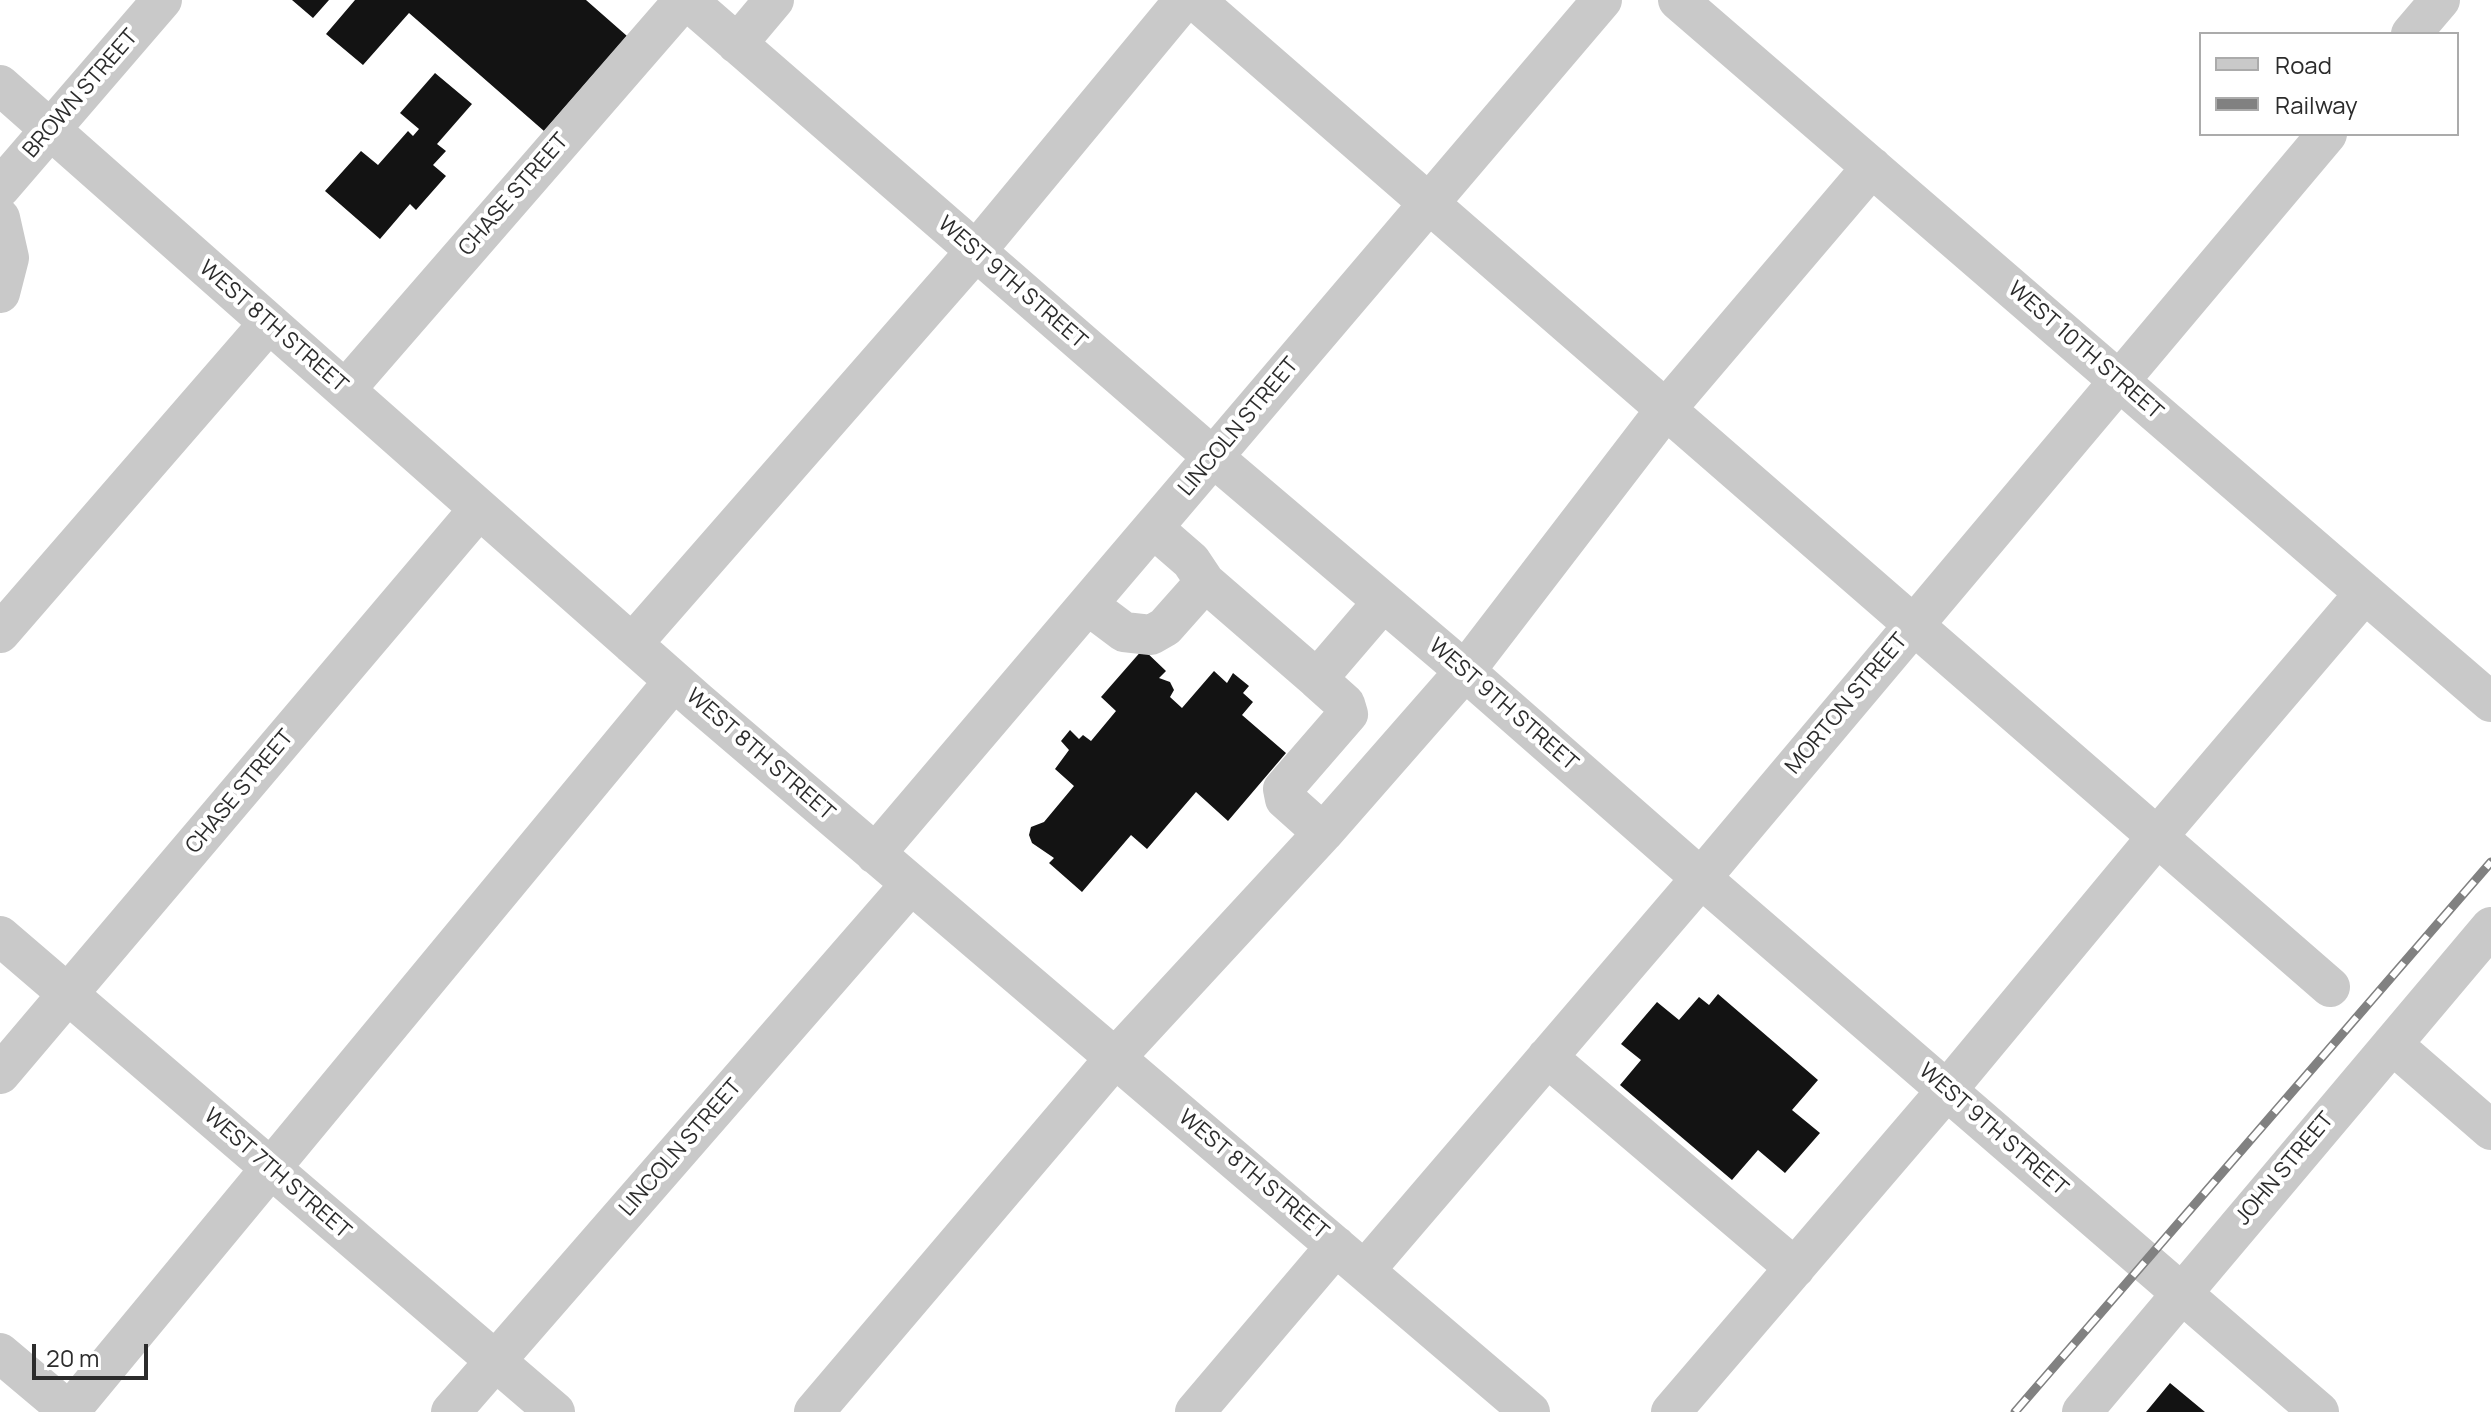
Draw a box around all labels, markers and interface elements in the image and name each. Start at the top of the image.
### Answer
street label: BROWN STREET [18,24,144,164]
legend [2199,32,2459,136]
text: Road [2275,48,2332,81]
text: Railway [2275,88,2358,121]
street label: CHASE STREET [454,128,574,262]
street label: WEST 9TH STREET [932,211,1092,355]
street label: WEST 8TH STREET [193,255,353,399]
street label: WEST 10TH STREET [2002,276,2168,426]
street label: LINCOLN STREET [1173,352,1305,502]
street label: MORTON STREET [1780,628,1914,780]
street label: WEST 9TH STREET [1423,633,1583,777]
street label: WEST 8TH STREET [680,683,840,827]
street label: CHASE STREET [181,725,299,859]
street label: WEST 9TH STREET [1913,1058,2073,1202]
street label: LINCOLN STREET [614,1074,748,1222]
street label: WEST 7TH STREET [198,1103,356,1245]
street label: WEST 8TH STREET [1173,1105,1333,1245]
street label: JOHN STREET [2230,1107,2340,1231]
scale bar [36,1328,152,1378]
text: 20 m [46,1341,99,1374]

